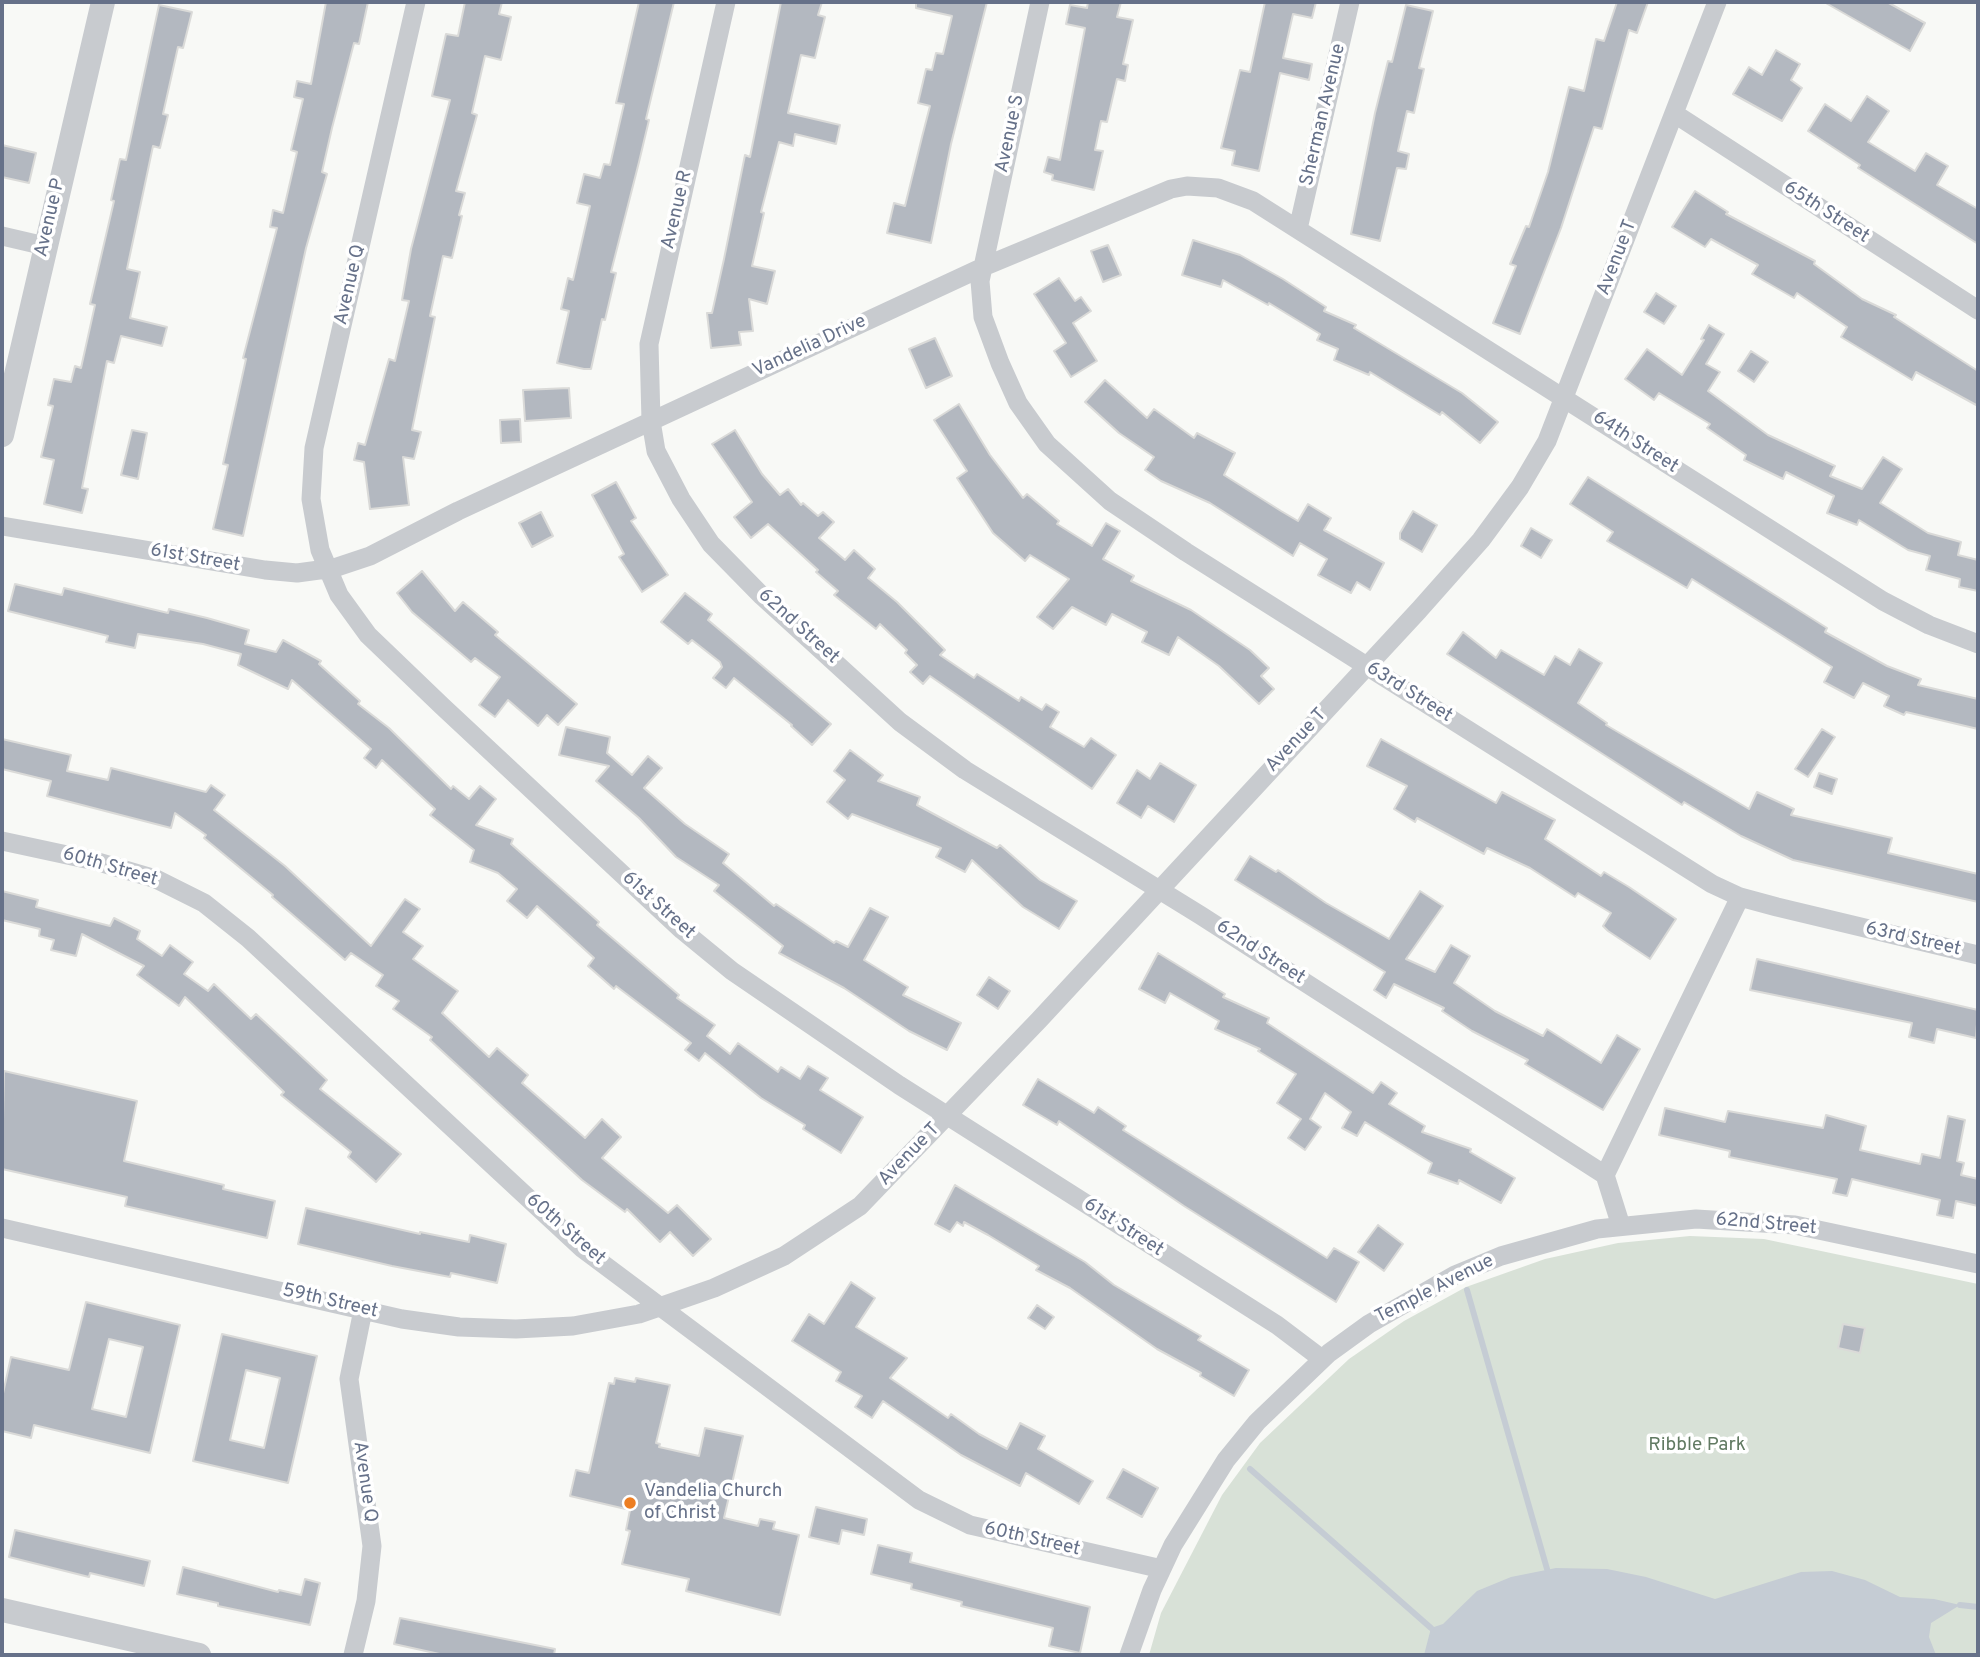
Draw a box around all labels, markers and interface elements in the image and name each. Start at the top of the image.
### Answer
street label: Sherman Avenue [1297,42,1351,188]
street label: Avenue S [992,93,1030,175]
street label: Avenue R [658,168,698,252]
street label: Avenue P [31,176,71,260]
street label: 65th Street [1779,177,1873,249]
street label: Avenue T [1593,217,1643,299]
street label: Avenue Q [331,243,371,327]
street label: Vandelia Drive [750,311,870,383]
street label: 64th Street [1588,407,1682,479]
street label: 61st Street [148,540,242,578]
street label: 62nd Street [753,585,843,669]
street label: 63rd Street [1362,658,1456,728]
street label: Avenue T [1262,704,1332,778]
street label: 60th Street [60,844,160,892]
street label: 61st Street [617,867,699,945]
street label: 62nd Street [1211,916,1309,990]
street label: 63rd Street [1863,918,1963,962]
street label: Avenue T [874,1119,946,1191]
street label: 60th Street [521,1189,609,1271]
street label: 61st Street [1079,1194,1167,1262]
street label: 62nd Street [1714,1209,1818,1241]
street label: Temple Avenue [1372,1250,1498,1330]
street label: 59th Street [280,1280,380,1324]
park label: Ribble Park [1648,1435,1746,1457]
street label: Avenue Q [347,1440,381,1524]
place label: Vandelia Church of Christ [644,1481,782,1525]
marker: Vandelia Church of Christ [622,1495,638,1511]
street label: 60th Street [982,1518,1082,1562]

